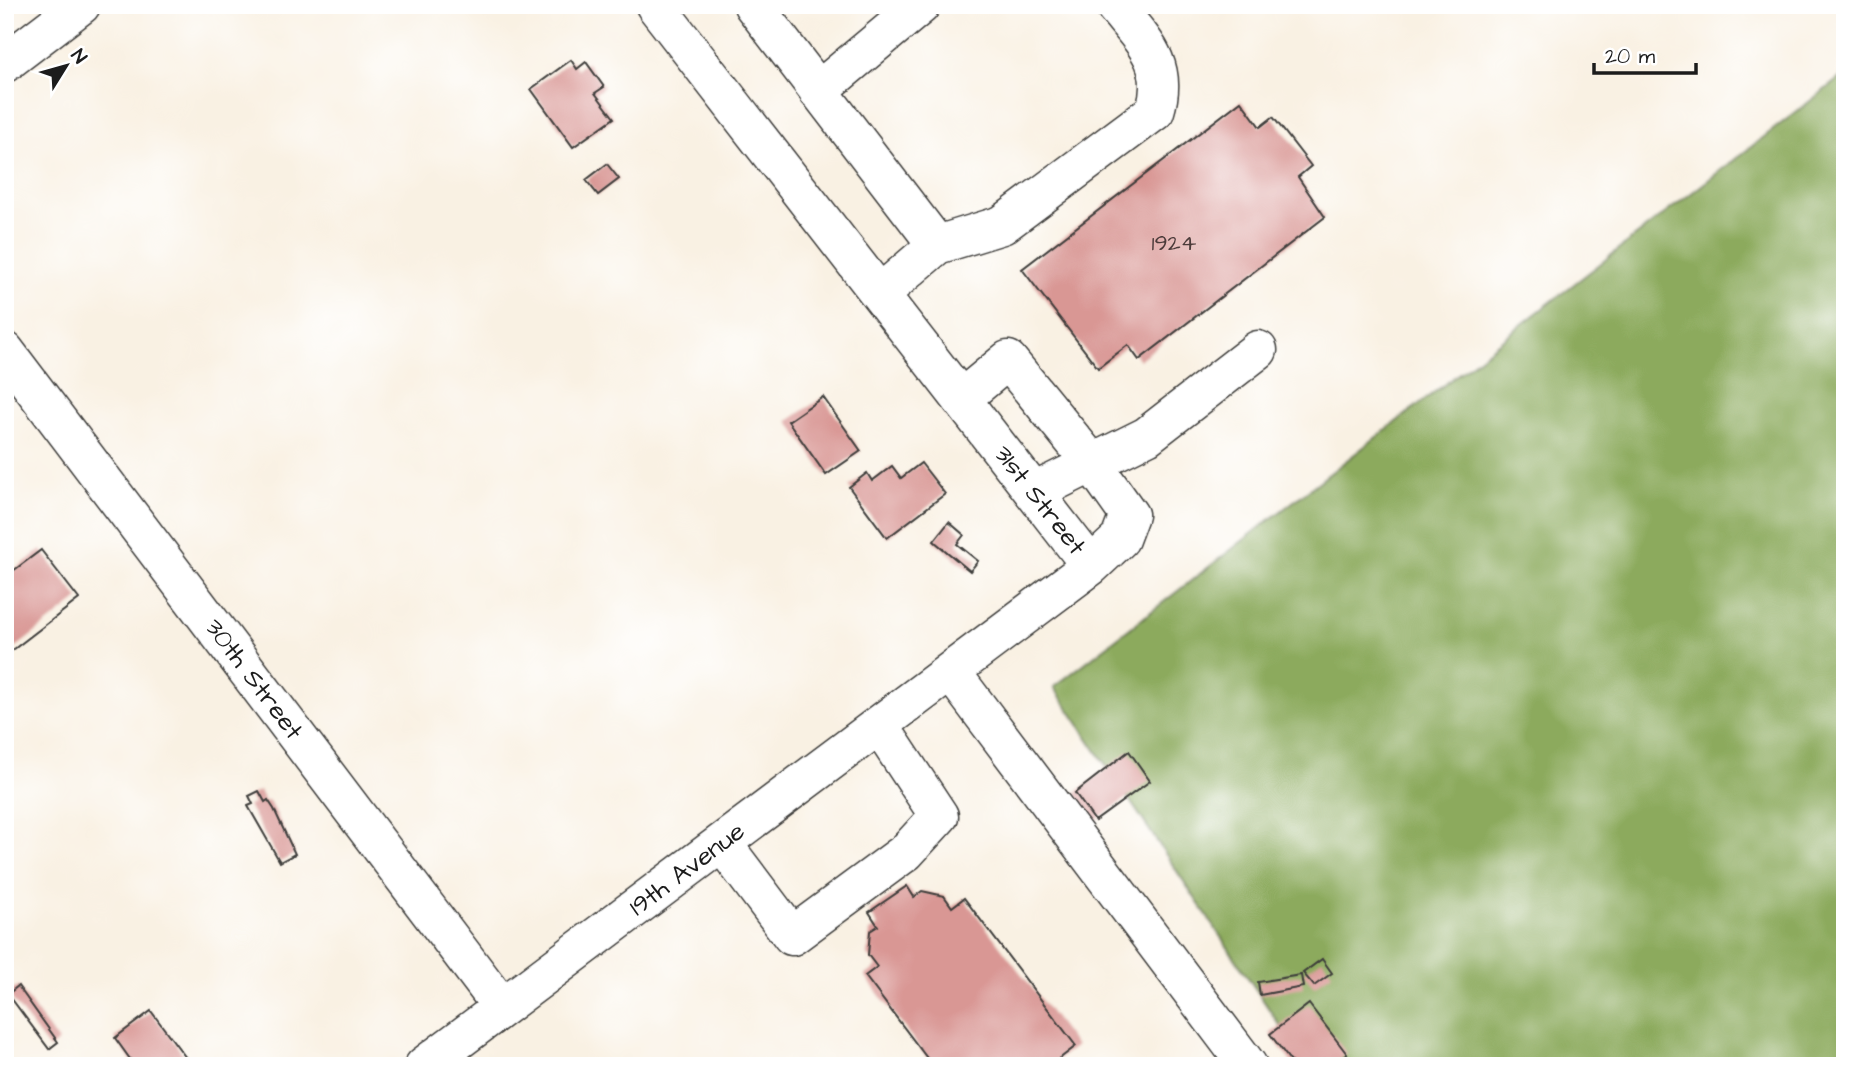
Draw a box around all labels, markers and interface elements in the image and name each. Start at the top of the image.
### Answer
north arrow [32,32,102,102]
scale bar [1594,32,1696,76]
text: 20 m [1605,42,1656,71]
text: N [64,44,93,70]
house number: 1924 [1152,227,1197,259]
street label: 31st Street [986,437,1095,563]
street label: 30th Street [196,611,312,748]
street label: 19th Avenue [622,814,752,924]

